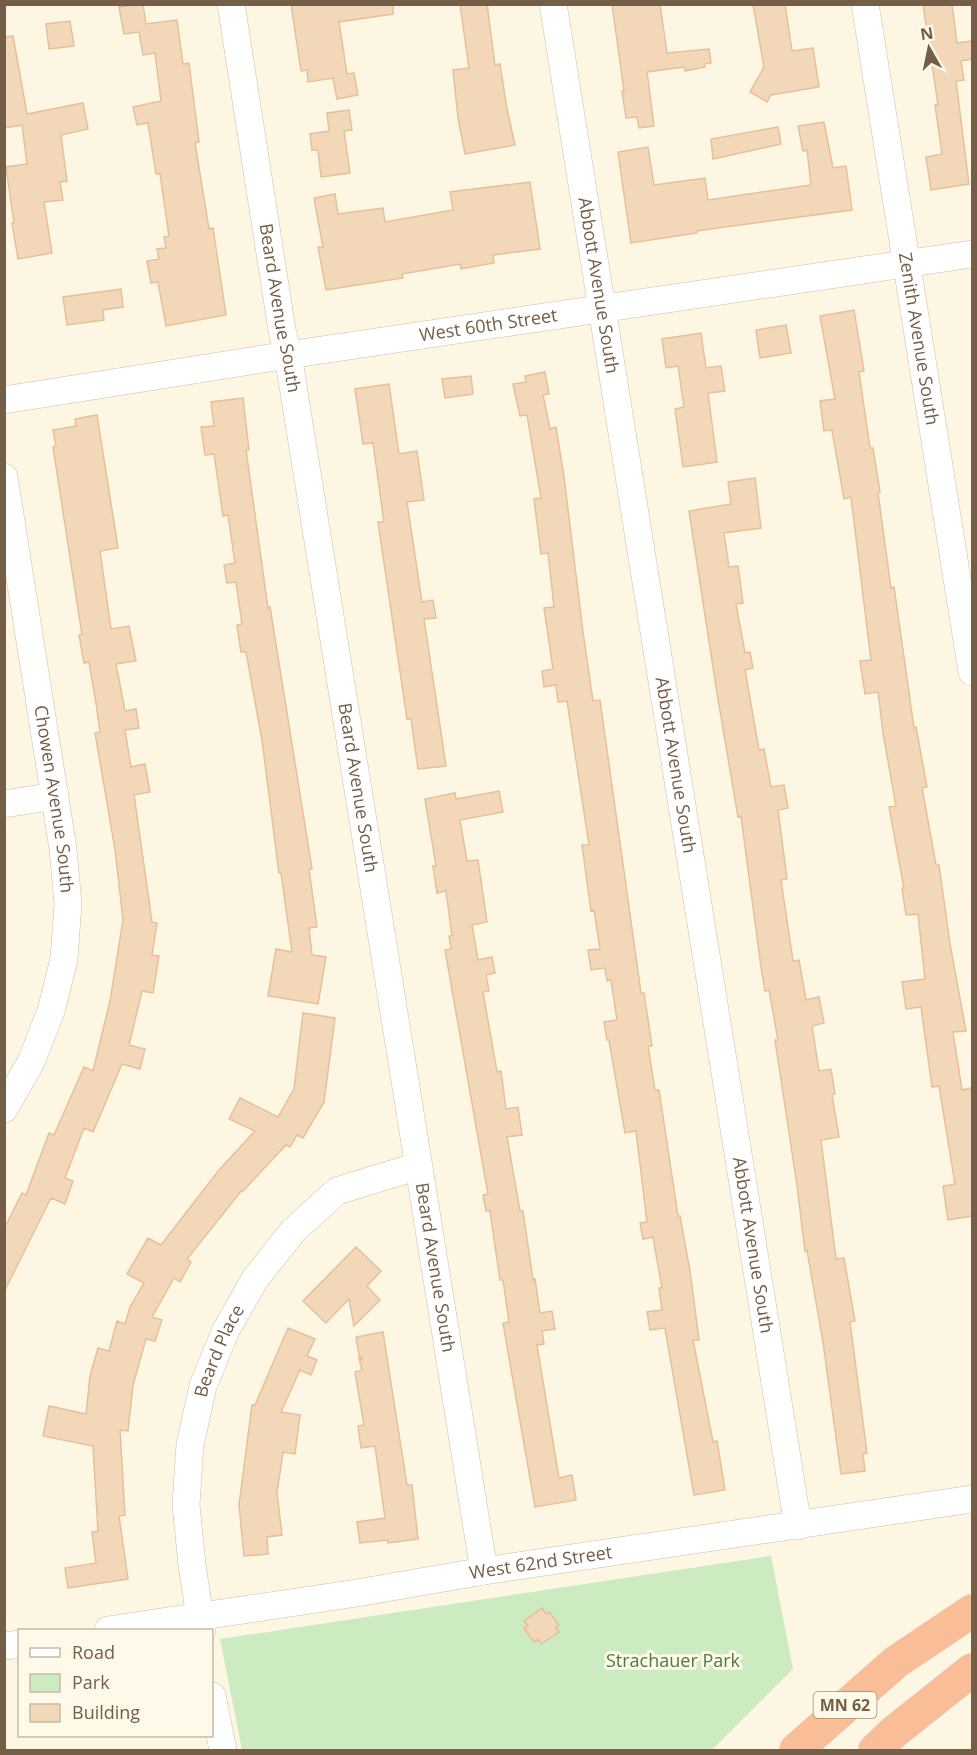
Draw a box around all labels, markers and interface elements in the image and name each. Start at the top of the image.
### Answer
north arrow [899,18,959,78]
text: N [919,21,935,45]
street label: Abbott Avenue South [573,195,625,375]
street label: Beard Avenue South [254,222,307,394]
street label: Zenith Avenue South [894,250,945,427]
street label: West 60th Street [417,302,559,346]
street label: Abbott Avenue South [650,675,703,855]
street label: Beard Avenue South [333,701,384,874]
street label: Chowen Avenue South [29,703,80,894]
street label: Abbott Avenue South [728,1155,780,1335]
street label: Beard Avenue South [411,1181,462,1354]
street label: Beard Place [188,1300,249,1399]
street label: West 62nd Street [467,1539,614,1584]
legend [18,1629,213,1737]
text: Road [72,1640,115,1664]
park label: Strachauer Park [606,1648,741,1672]
text: Park [72,1670,110,1694]
road number: MN 62 [814,1692,876,1718]
text: Building [72,1700,140,1724]

